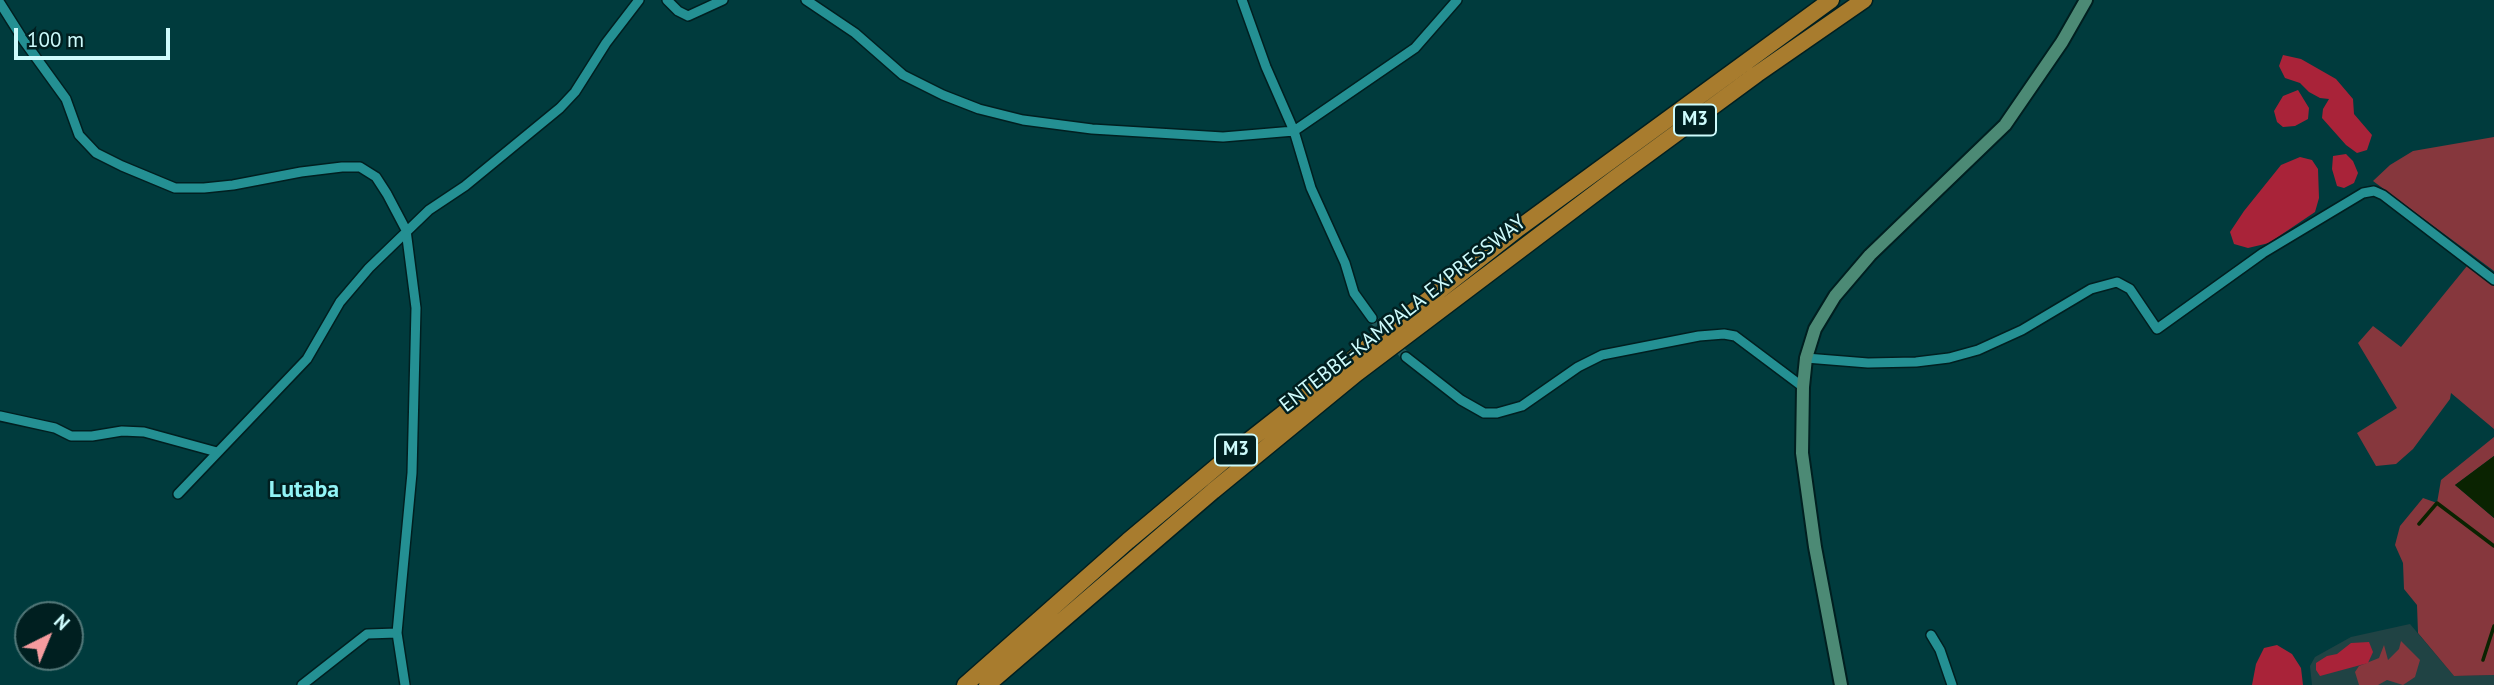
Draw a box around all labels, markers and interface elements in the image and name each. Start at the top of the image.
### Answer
scale bar [18,14,173,58]
text: 100 m [27,26,84,53]
road number: M3 [1674,104,1716,136]
street label: ENTEBBE-KAMPALA EXPRESSWAY [1275,210,1531,418]
road number: M3 [1215,435,1257,466]
district label: Lutaba [269,476,339,504]
north arrow [14,601,84,671]
text: N [49,609,75,635]

